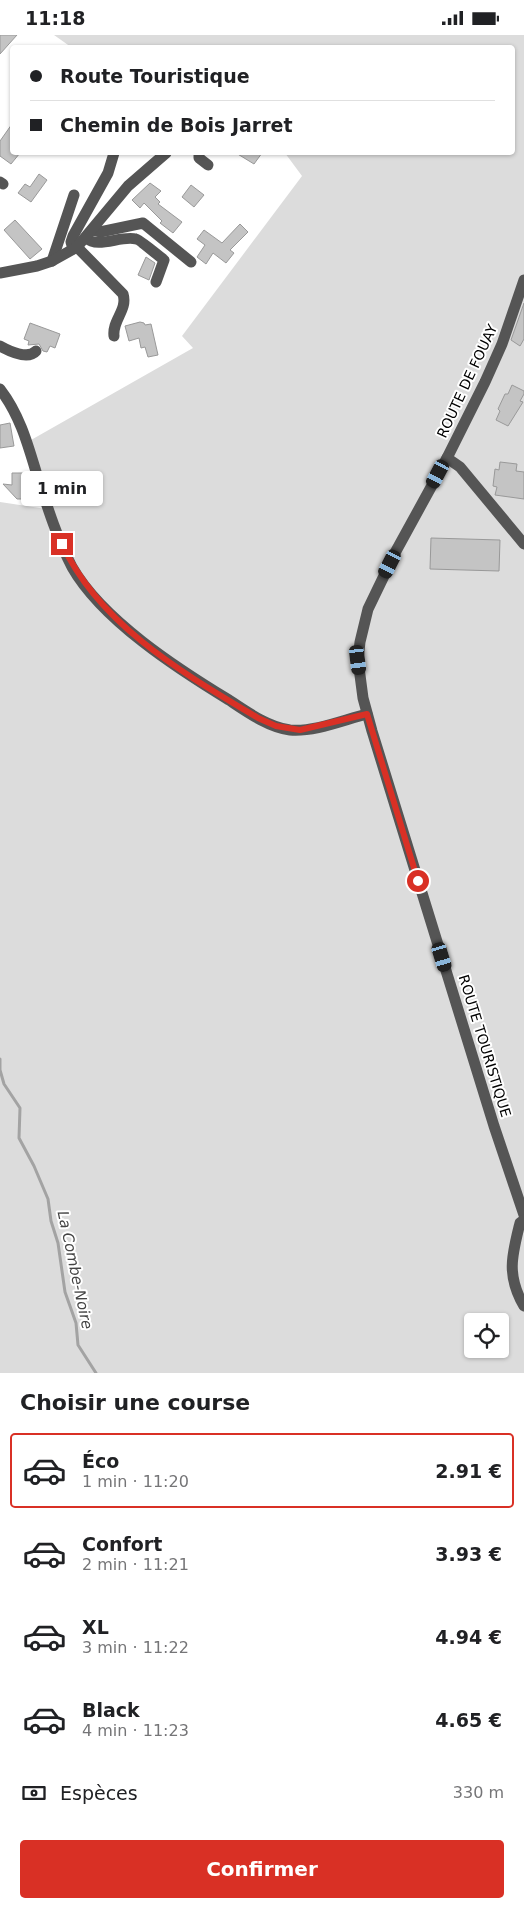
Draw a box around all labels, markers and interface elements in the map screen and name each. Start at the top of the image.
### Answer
text: 11:18 [25,7,85,29]
text: Route Touristique [60,65,250,87]
text: Chemin de Bois Jarret [60,114,292,136]
street label: ROUTE DE FOUAY [434,321,500,440]
car [424,457,451,491]
callout: 1 min [21,471,103,507]
text: 1 min [37,479,87,498]
route end [51,533,73,555]
car [376,547,403,581]
car [348,644,367,676]
route start [407,870,429,892]
car [430,940,453,974]
street label: ROUTE TOURISTIQUE [456,973,514,1119]
water label: La Combe-Noire [54,1209,96,1331]
map controls [464,1313,509,1358]
button: locate [464,1313,509,1358]
text: Choisir une course [20,1390,250,1415]
icon: car [22,1448,67,1493]
text: Éco [82,1450,119,1472]
text: 2.91 € [435,1460,502,1482]
text: 1 min · 11:20 [82,1472,189,1491]
icon: car [22,1531,67,1576]
text: Confort [82,1533,162,1555]
text: 3.93 € [435,1543,502,1565]
text: 2 min · 11:21 [82,1555,189,1574]
icon: car [22,1614,67,1659]
text: XL [82,1616,109,1638]
text: 4.94 € [435,1626,502,1648]
text: 3 min · 11:22 [82,1638,189,1657]
icon: car [22,1697,67,1742]
text: Black [82,1699,140,1721]
text: 4.65 € [435,1709,502,1731]
text: 4 min · 11:23 [82,1721,189,1740]
icon: cash [20,1779,48,1807]
text: Espèces [60,1782,138,1804]
text: 330 m [453,1783,504,1802]
button: Confirmer [20,1840,504,1898]

